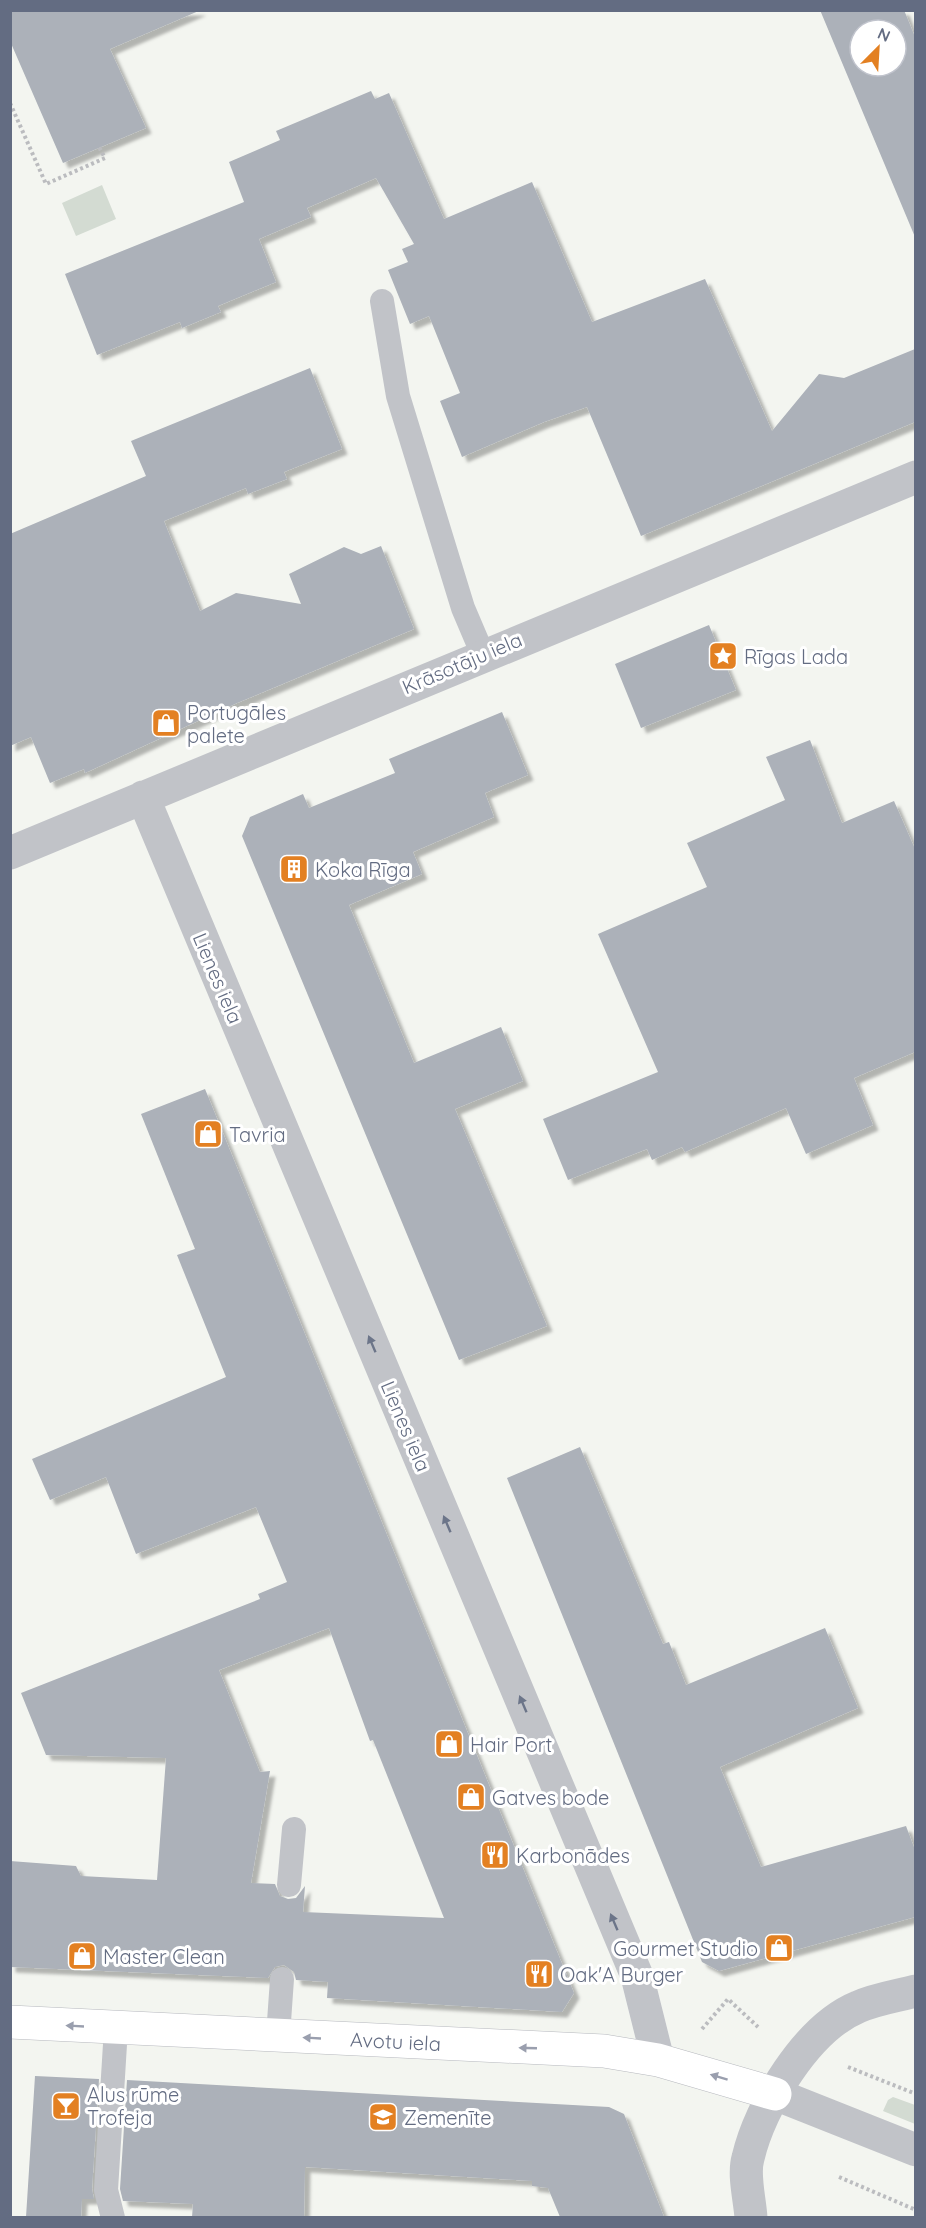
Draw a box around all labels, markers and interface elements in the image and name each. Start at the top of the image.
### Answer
north arrow [848,18,908,78]
text: N [875,23,894,46]
street label: Krāsotāju iela [398,627,526,699]
place icon: Rīgas Lada [707,640,739,672]
place label: Rīgas Lada [744,644,848,669]
place label: Portugāles palete [187,700,286,748]
shop icon: Portugāles palete [150,707,182,739]
building icon: Koka Rīga [278,853,310,885]
place label: Koka Rīga [315,857,411,882]
street label: Lienes iela [188,929,248,1027]
shop icon: Tavria [192,1118,224,1150]
place label: Tavria [229,1122,286,1147]
one-way arrow [367,1335,376,1353]
street label: Lienes iela [376,1377,436,1475]
one-way arrow [442,1515,451,1533]
one-way arrow [518,1695,527,1712]
shop icon: Hair Port [433,1728,465,1760]
place label: Hair Port [470,1732,552,1757]
shop icon: Gatves bode [455,1781,487,1813]
place label: Gatves bode [492,1785,609,1810]
restaurant icon: Karbonādes [479,1839,511,1871]
place label: Karbonādes [516,1843,630,1868]
one-way arrow [609,1913,619,1931]
shop icon: Gourmet Studio [763,1932,795,1964]
place label: Gourmet Studio [613,1936,758,1961]
shop icon: Master Clean [66,1940,98,1972]
place label: Master Clean [103,1944,225,1969]
restaurant icon: Oak'A Burger [523,1958,555,1990]
place label: Oak'A Burger [560,1962,684,1987]
one-way arrow [66,2021,85,2030]
street label: Avotu iela [350,2026,442,2056]
one-way arrow [302,2033,321,2042]
one-way arrow [518,2044,537,2053]
one-way arrow [710,2072,728,2082]
place label: Alus rūme Trofeja [87,2082,179,2130]
bar icon: Alus rūme Trofeja [50,2090,82,2122]
school or university icon: Zemenīte [367,2101,399,2133]
place label: Zemenīte [404,2105,491,2130]

